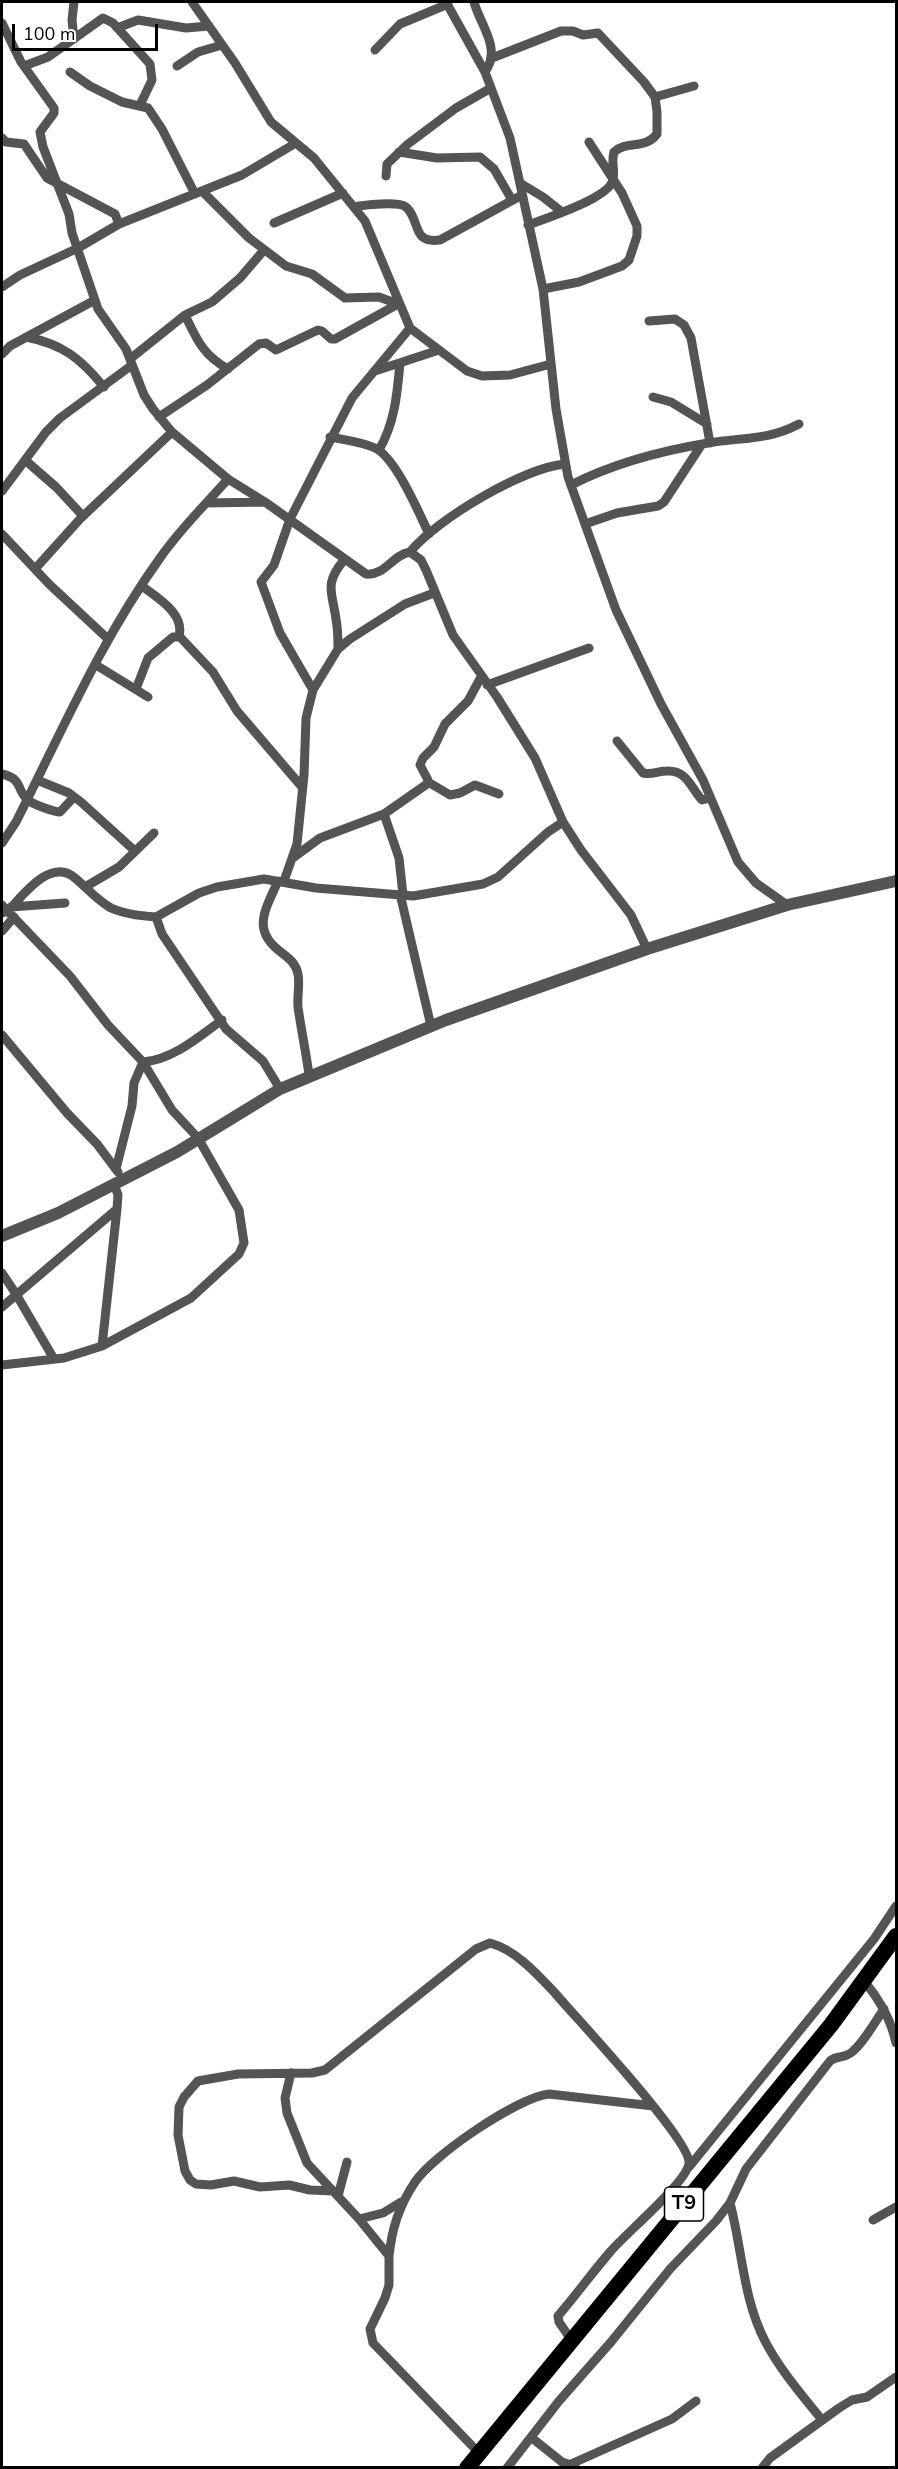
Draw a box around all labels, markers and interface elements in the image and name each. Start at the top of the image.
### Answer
scale bar [15,12,160,50]
text: 100 m [23,22,75,46]
road number: T9 [664,2187,704,2221]

